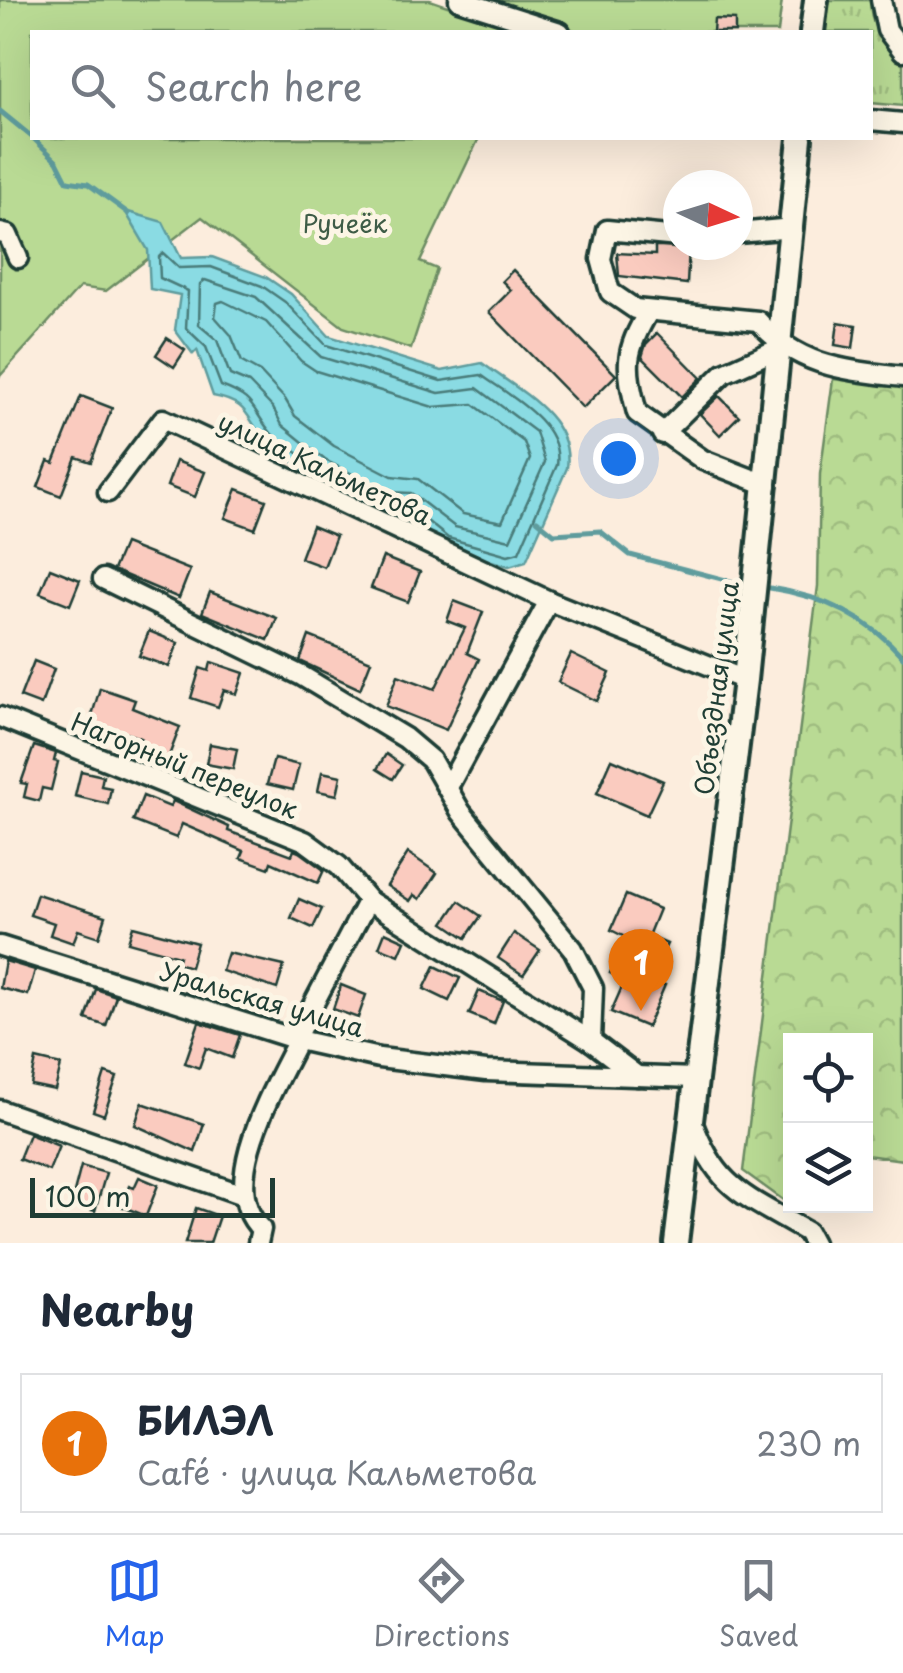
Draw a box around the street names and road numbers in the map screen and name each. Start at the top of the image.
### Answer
street label: улица Кальметова [212,402,438,534]
street label: Объездная улица [684,579,748,797]
street label: Нагорный переулок [66,702,304,828]
street label: Уральская улица [156,952,369,1046]

